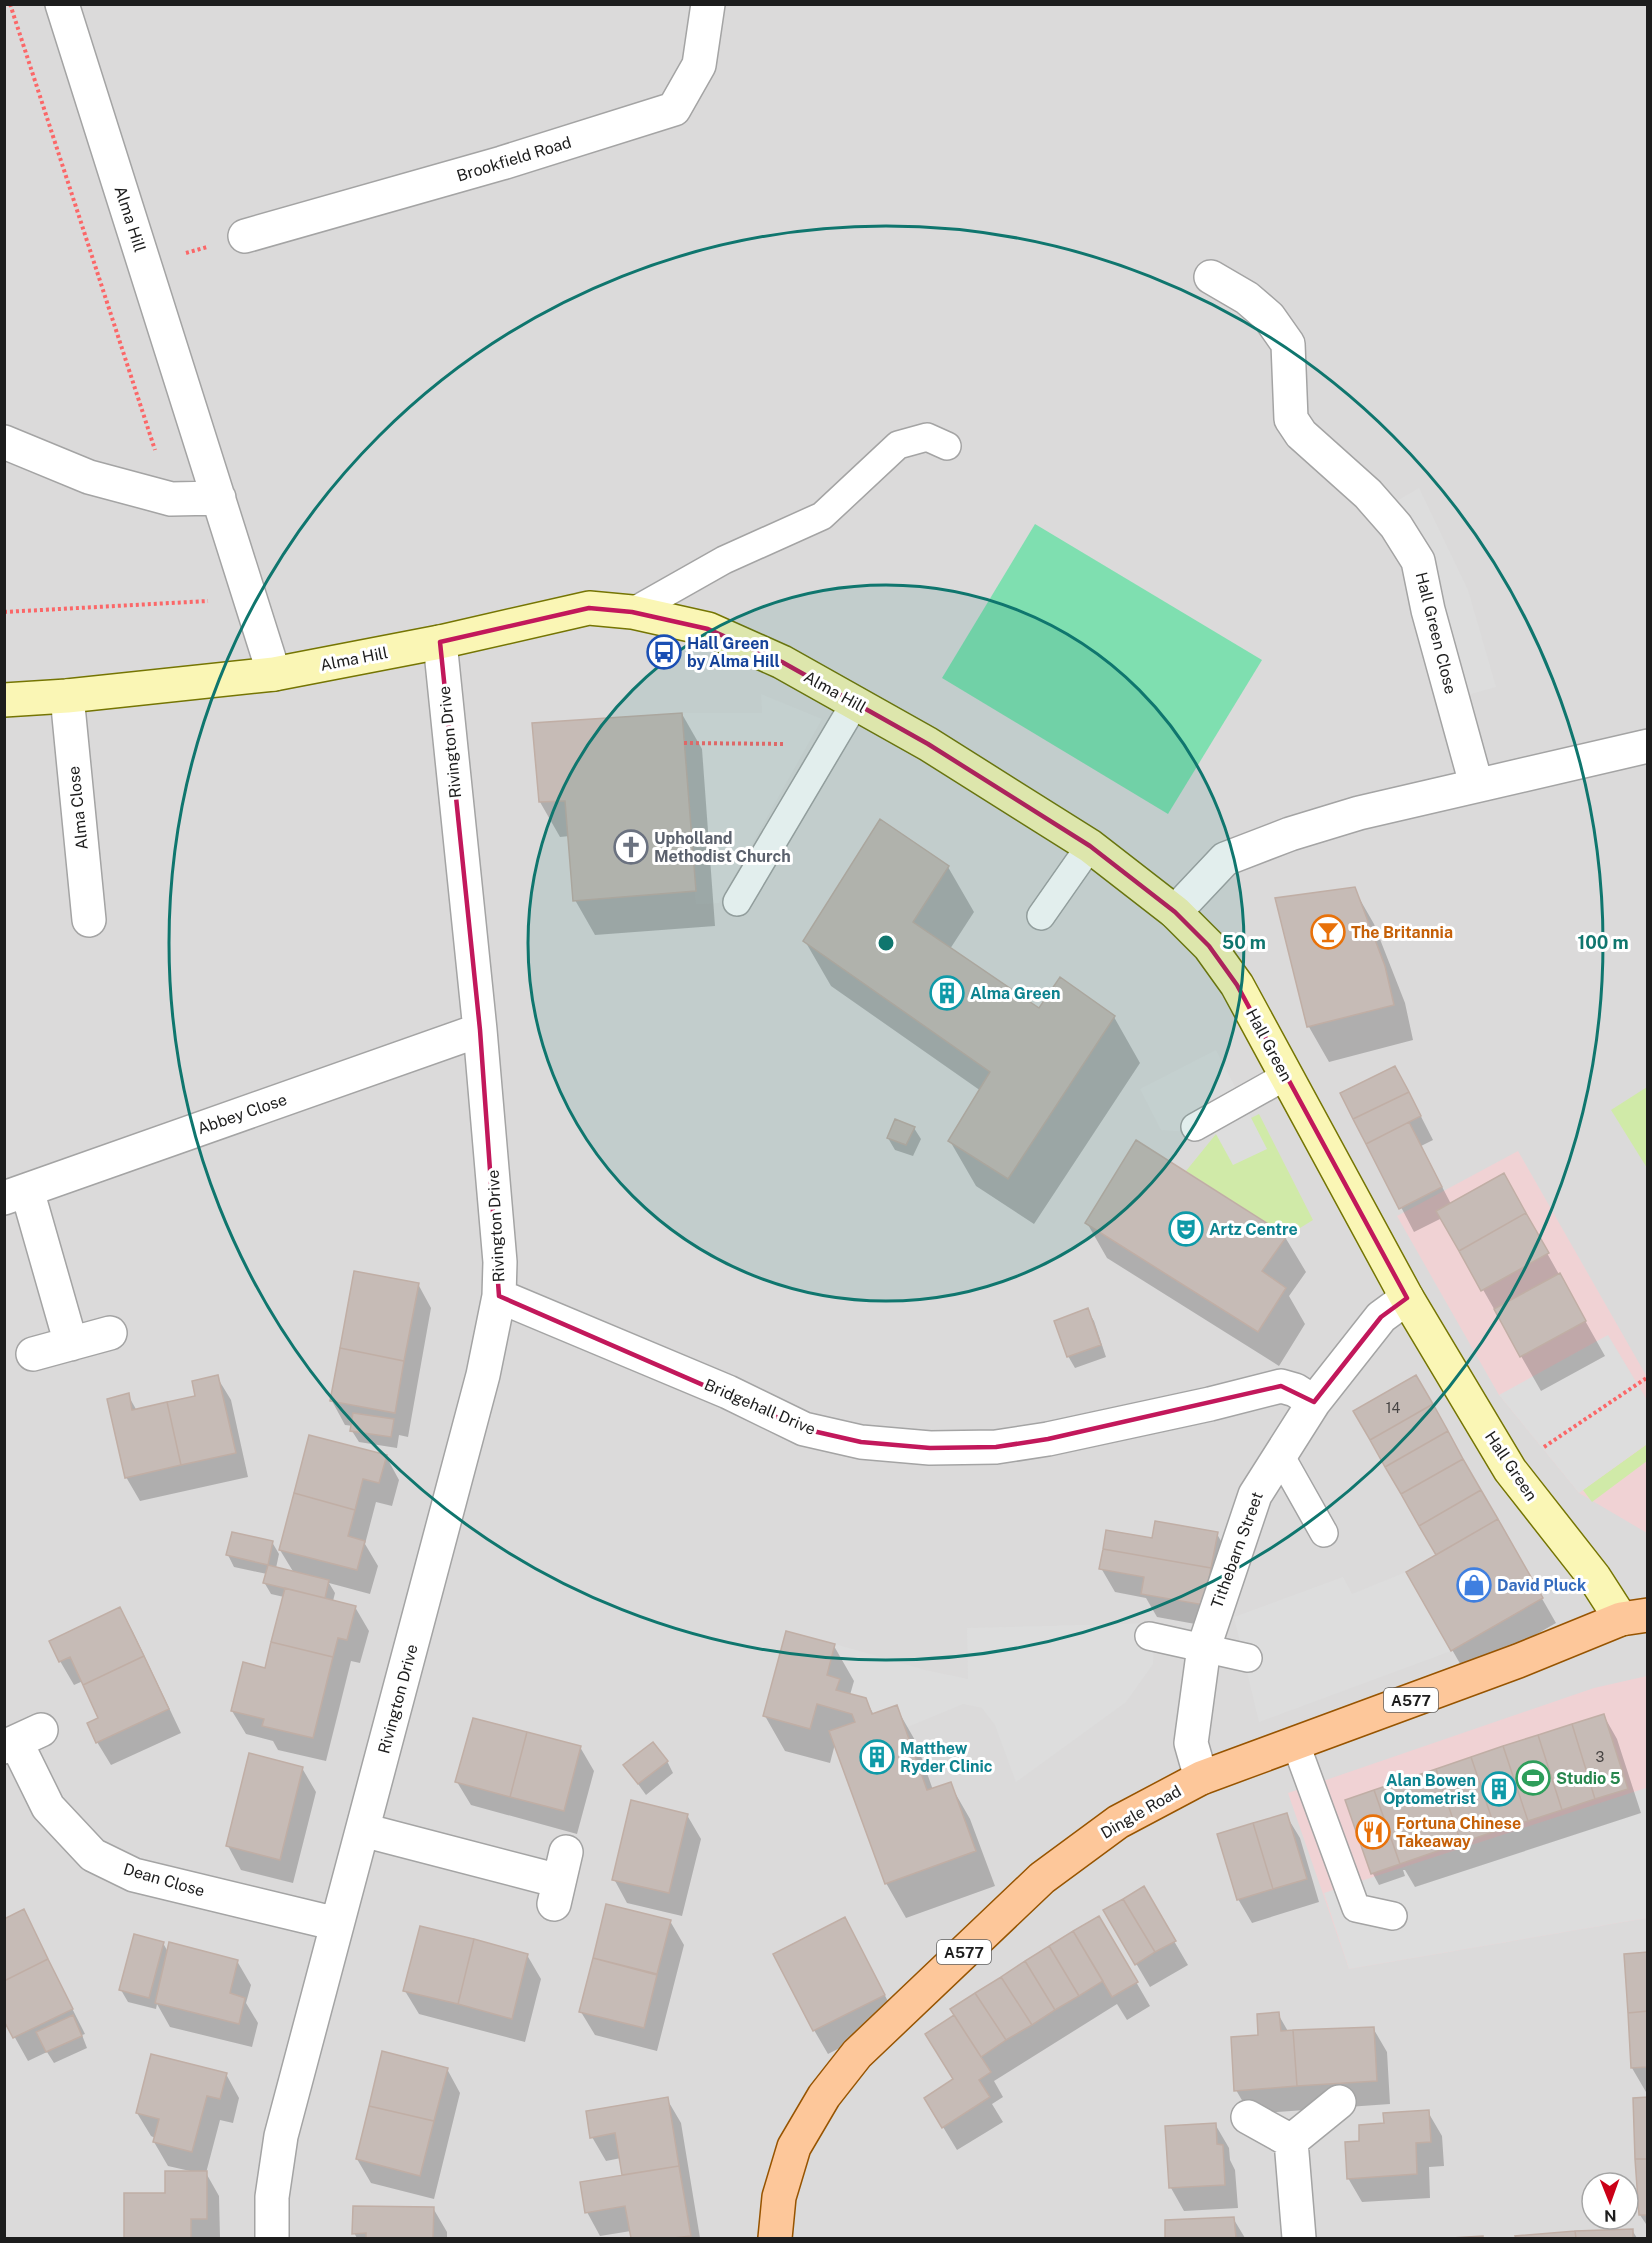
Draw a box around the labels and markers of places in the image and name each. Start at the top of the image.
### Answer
bus stop icon: Hall Green by Alma Hill [646,634,682,670]
place label: Hall Green by Alma Hill [687,634,780,671]
church icon: Upholland Methodist Church [613,829,649,865]
place label: Upholland Methodist Church [654,829,791,866]
bar icon: The Britannia [1310,914,1346,950]
place label: The Britannia [1351,923,1453,942]
centre of rings [876,933,896,953]
building icon: Alma Green [929,975,965,1011]
place label: Alma Green [970,984,1060,1003]
theatre icon: Artz Centre [1168,1211,1204,1247]
place label: Artz Centre [1209,1220,1298,1239]
shop icon: David Pluck [1456,1567,1492,1603]
place label: David Pluck [1497,1576,1586,1595]
building icon: Matthew Ryder Clinic [859,1739,895,1775]
place label: Matthew Ryder Clinic [900,1739,993,1776]
sports icon: Studio 5 [1515,1760,1551,1796]
place label: Studio 5 [1556,1769,1621,1788]
place label: Alan Bowen Optometrist [1383,1771,1476,1808]
building icon: Alan Bowen Optometrist [1481,1771,1517,1807]
restaurant icon: Fortuna Chinese Takeaway [1355,1814,1391,1850]
place label: Fortuna Chinese Takeaway [1396,1814,1521,1851]

